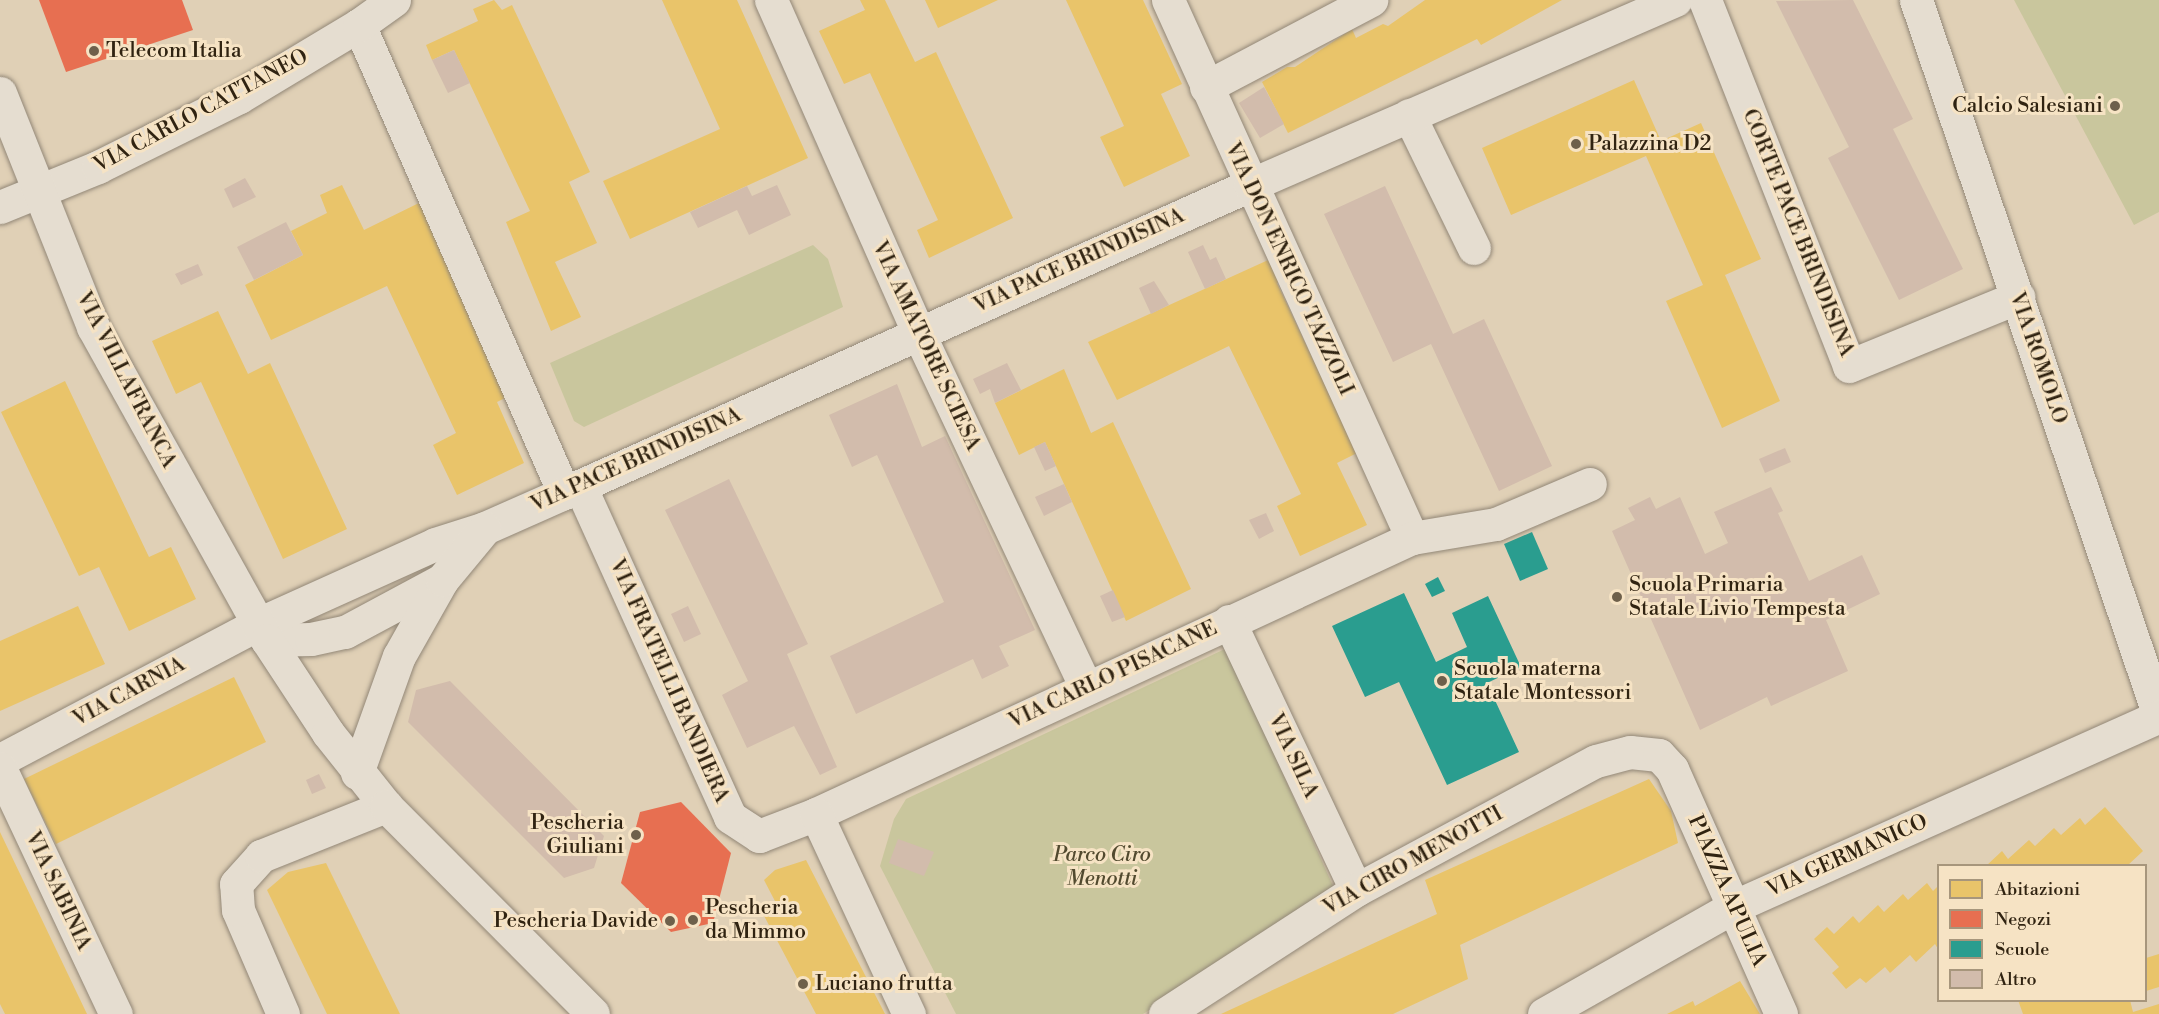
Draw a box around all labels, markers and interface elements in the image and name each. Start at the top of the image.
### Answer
place label: Telecom Italia [106,38,242,64]
marker: Telecom Italia [87,44,101,58]
street label: VIA CARLO CATTANEO [90,44,312,178]
place label: Calcio Salesiani [1952,93,2103,119]
marker: Calcio Salesiani [2108,99,2122,113]
street label: CORTE PACE BRINDISINA [1737,105,1859,361]
place label: Palazzina D2 [1588,131,1712,157]
marker: Palazzina D2 [1569,137,1583,151]
street label: VIA DON ENRICO TAZZOLI [1219,139,1359,399]
street label: VIA PACE BRINDISINA [970,203,1188,319]
street label: VIA AMATORE SCIESA [866,237,986,455]
street label: VIA VILLAFRANCA [71,288,181,472]
street label: VIA ROMOLO [2004,289,2072,427]
street label: VIA PACE BRINDISINA [527,402,745,518]
street label: VIA FRATELLI BANDIERA [604,555,734,807]
place label: Scuola Primaria Statale Livio Tempesta [1629,572,1846,622]
marker: Scuola Primaria Statale Livio Tempesta [1610,590,1624,604]
street label: VIA CARLO PISACANE [1005,616,1221,734]
street label: VIA CARNIA [69,652,189,732]
place label: Scuola materna Statale Montessori [1454,656,1631,706]
marker: Scuola materna Statale Montessori [1435,674,1449,688]
street label: VIA SILA [1262,710,1324,802]
street label: VIA CIRO MENOTTI [1319,801,1507,921]
street label: VIA GERMANICO [1763,809,1931,903]
place label: Pescheria Giuliani [531,810,624,860]
street label: PIAZZA APULIA [1682,811,1772,971]
street label: VIA SABINIA [19,827,97,955]
marker: Pescheria Giuliani [629,828,643,842]
park label: Parco Ciro Menotti [1053,842,1151,892]
legend [1937,864,2147,1002]
text: Abitazioni [1995,878,2080,901]
place label: Pescheria da Mimmo [705,895,806,945]
place label: Pescheria Davide [494,908,658,934]
text: Negozi [1995,908,2051,931]
marker: Pescheria da Mimmo [686,913,700,927]
marker: Pescheria Davide [663,914,677,928]
text: Scuole [1995,938,2049,961]
text: Altro [1995,968,2037,991]
place label: Luciano frutta [815,971,953,997]
marker: Luciano frutta [796,977,810,991]

